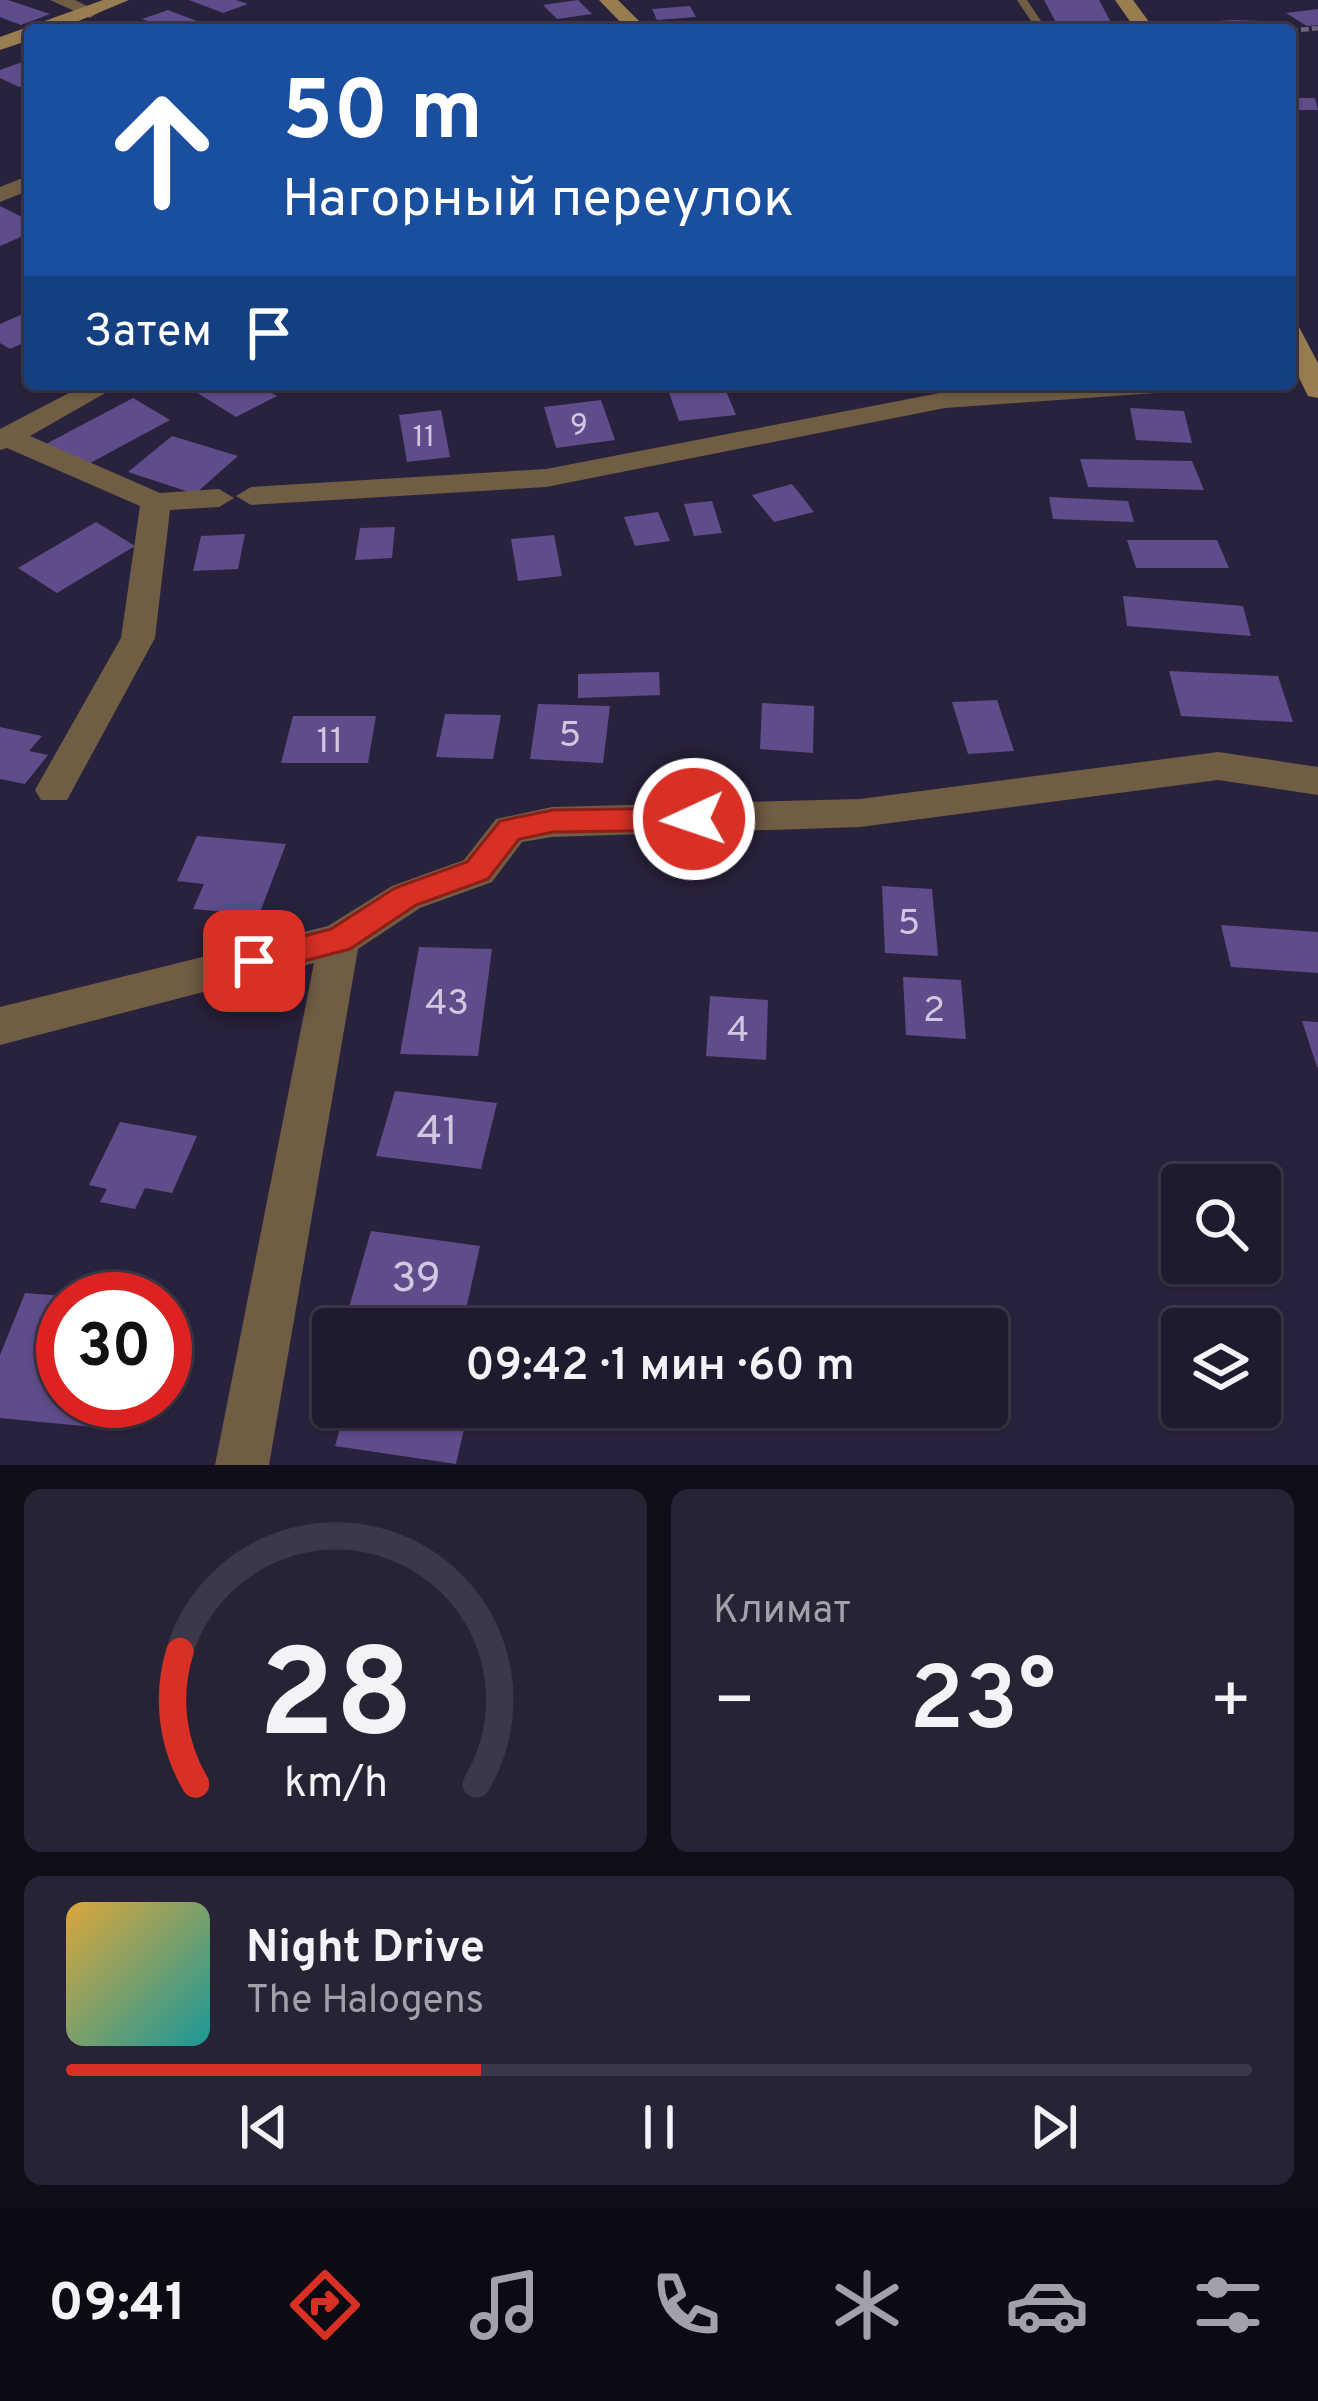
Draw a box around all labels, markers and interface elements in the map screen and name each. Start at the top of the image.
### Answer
text: 50 m [282,63,483,169]
icon: ahead [84,72,240,228]
text: Нагорный переулок [282,167,794,236]
icon: arrive [236,300,302,366]
text: Затем [84,305,212,362]
house number: 9 [570,408,588,445]
house number: 11 [413,420,435,457]
house number: 5 [559,714,581,760]
house number: 11 [317,720,343,766]
position arrow [631,756,757,882]
house number: 5 [898,902,920,948]
pin [203,910,305,1012]
icon: arrive [221,928,287,994]
house number: 43 [425,982,469,1028]
house number: 2 [923,989,945,1035]
house number: 4 [727,1009,749,1055]
house number: 41 [416,1107,458,1160]
map controls [1161,1164,1281,1428]
button: search [1161,1164,1281,1284]
house number: 39 [391,1254,441,1307]
speed limit sign: 30 [36,1272,192,1428]
button: layers [1161,1308,1281,1428]
text: 09:42 · 1 мин · 60 m [465,1339,855,1396]
text: Климат [713,1588,851,1637]
text: 28 [258,1623,413,1781]
text: 23° [909,1648,1056,1761]
text: − [713,1663,756,1746]
text: + [1209,1663,1252,1746]
text: km/h [283,1757,388,1811]
text: Night Drive [246,1921,485,1978]
text: The Halogens [246,1978,484,2027]
icon: previous [231,2094,297,2160]
icon: pause [626,2094,692,2160]
icon: next [1021,2094,1087,2160]
icon: directions [283,2263,367,2347]
icon: music [463,2263,547,2347]
icon: phone [644,2263,728,2347]
icon: climate [825,2263,909,2347]
icon: car [1005,2263,1089,2347]
icon: filters [1186,2263,1270,2347]
text: 09:41 [48,2271,186,2340]

